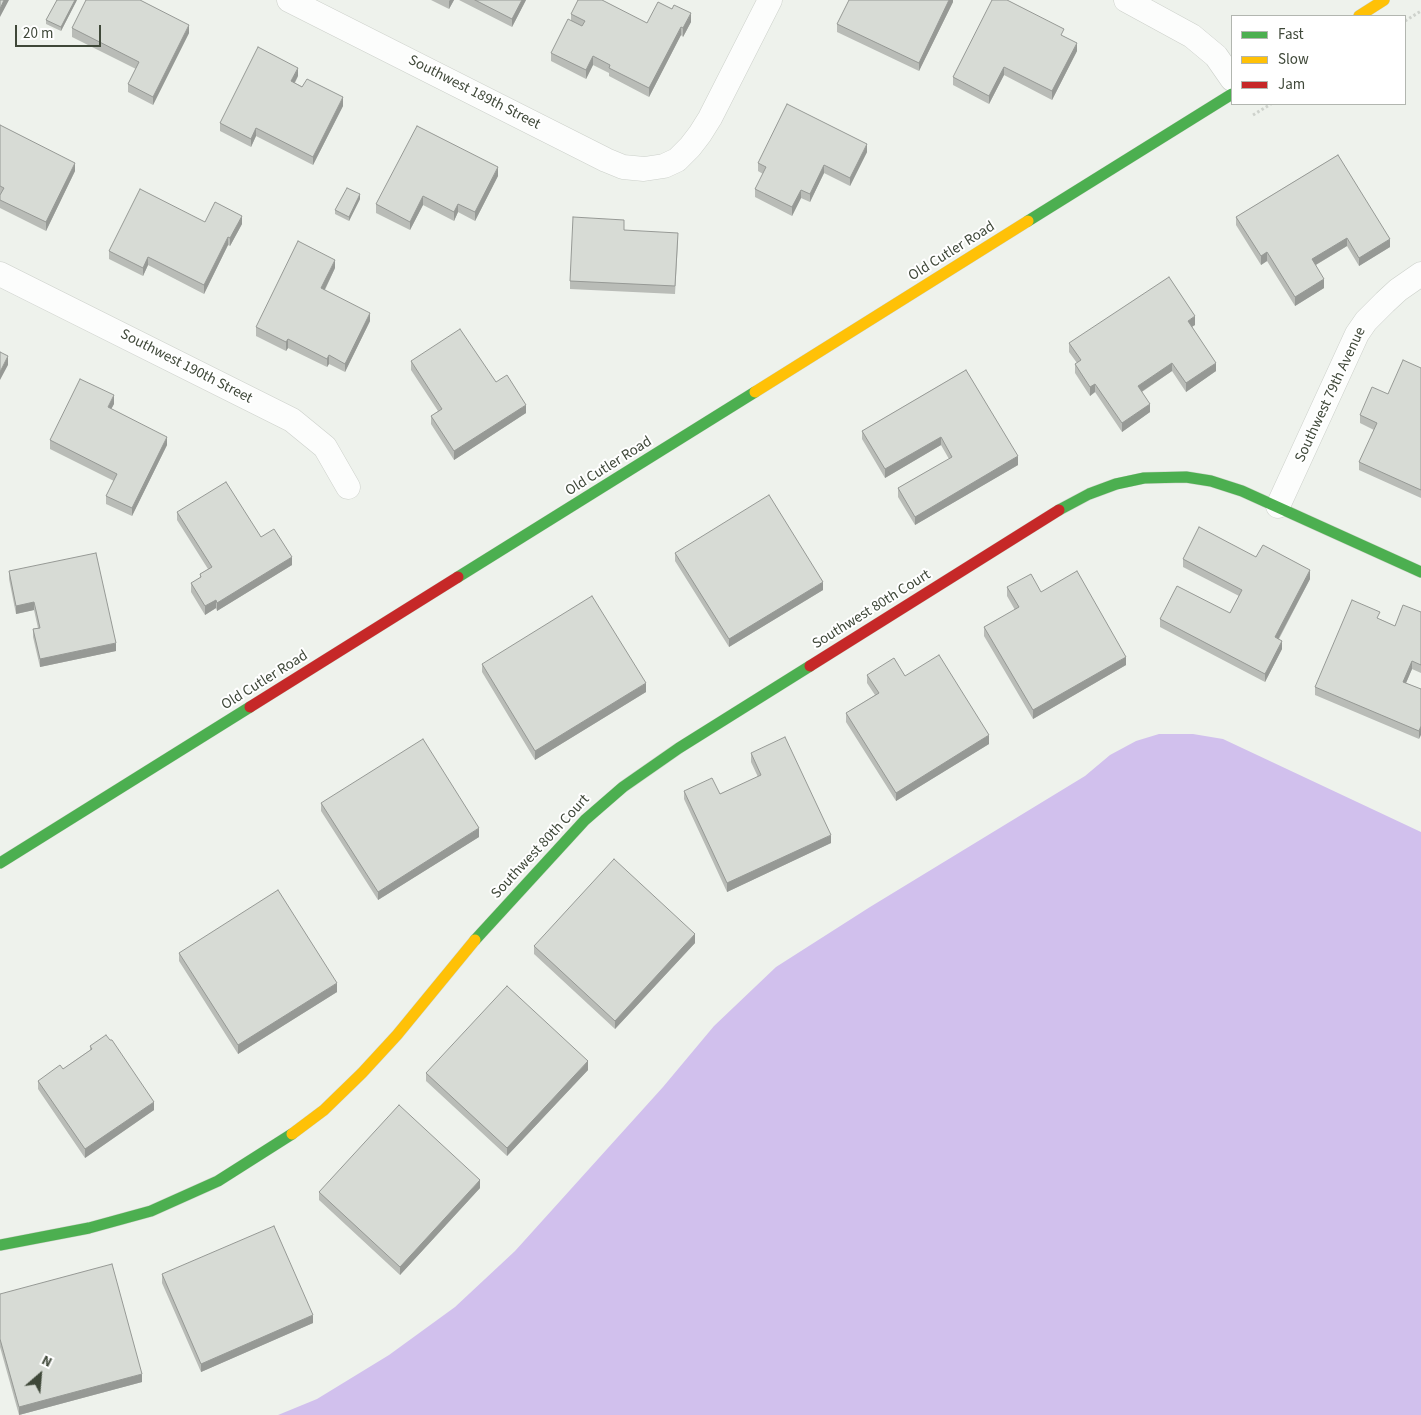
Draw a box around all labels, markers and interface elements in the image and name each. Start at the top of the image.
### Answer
scale bar [18,15,104,47]
legend [1231,15,1406,105]
text: 20 m [23,23,53,44]
text: Fast [1278,24,1304,45]
text: Slow [1278,49,1309,70]
street label: Southwest 189th Street [405,52,543,134]
text: Jam [1278,74,1305,95]
street label: Old Cutler Road [905,218,999,286]
street label: Southwest 79th Avenue [1292,325,1370,465]
street label: Southwest 190th Street [117,326,255,408]
street label: Old Cutler Road [562,433,656,501]
street label: Southwest 80th Court [810,566,934,654]
street label: Old Cutler Road [218,647,312,715]
street label: Southwest 80th Court [488,791,594,903]
north arrow [15,1350,65,1400]
text: N [38,1351,55,1373]

